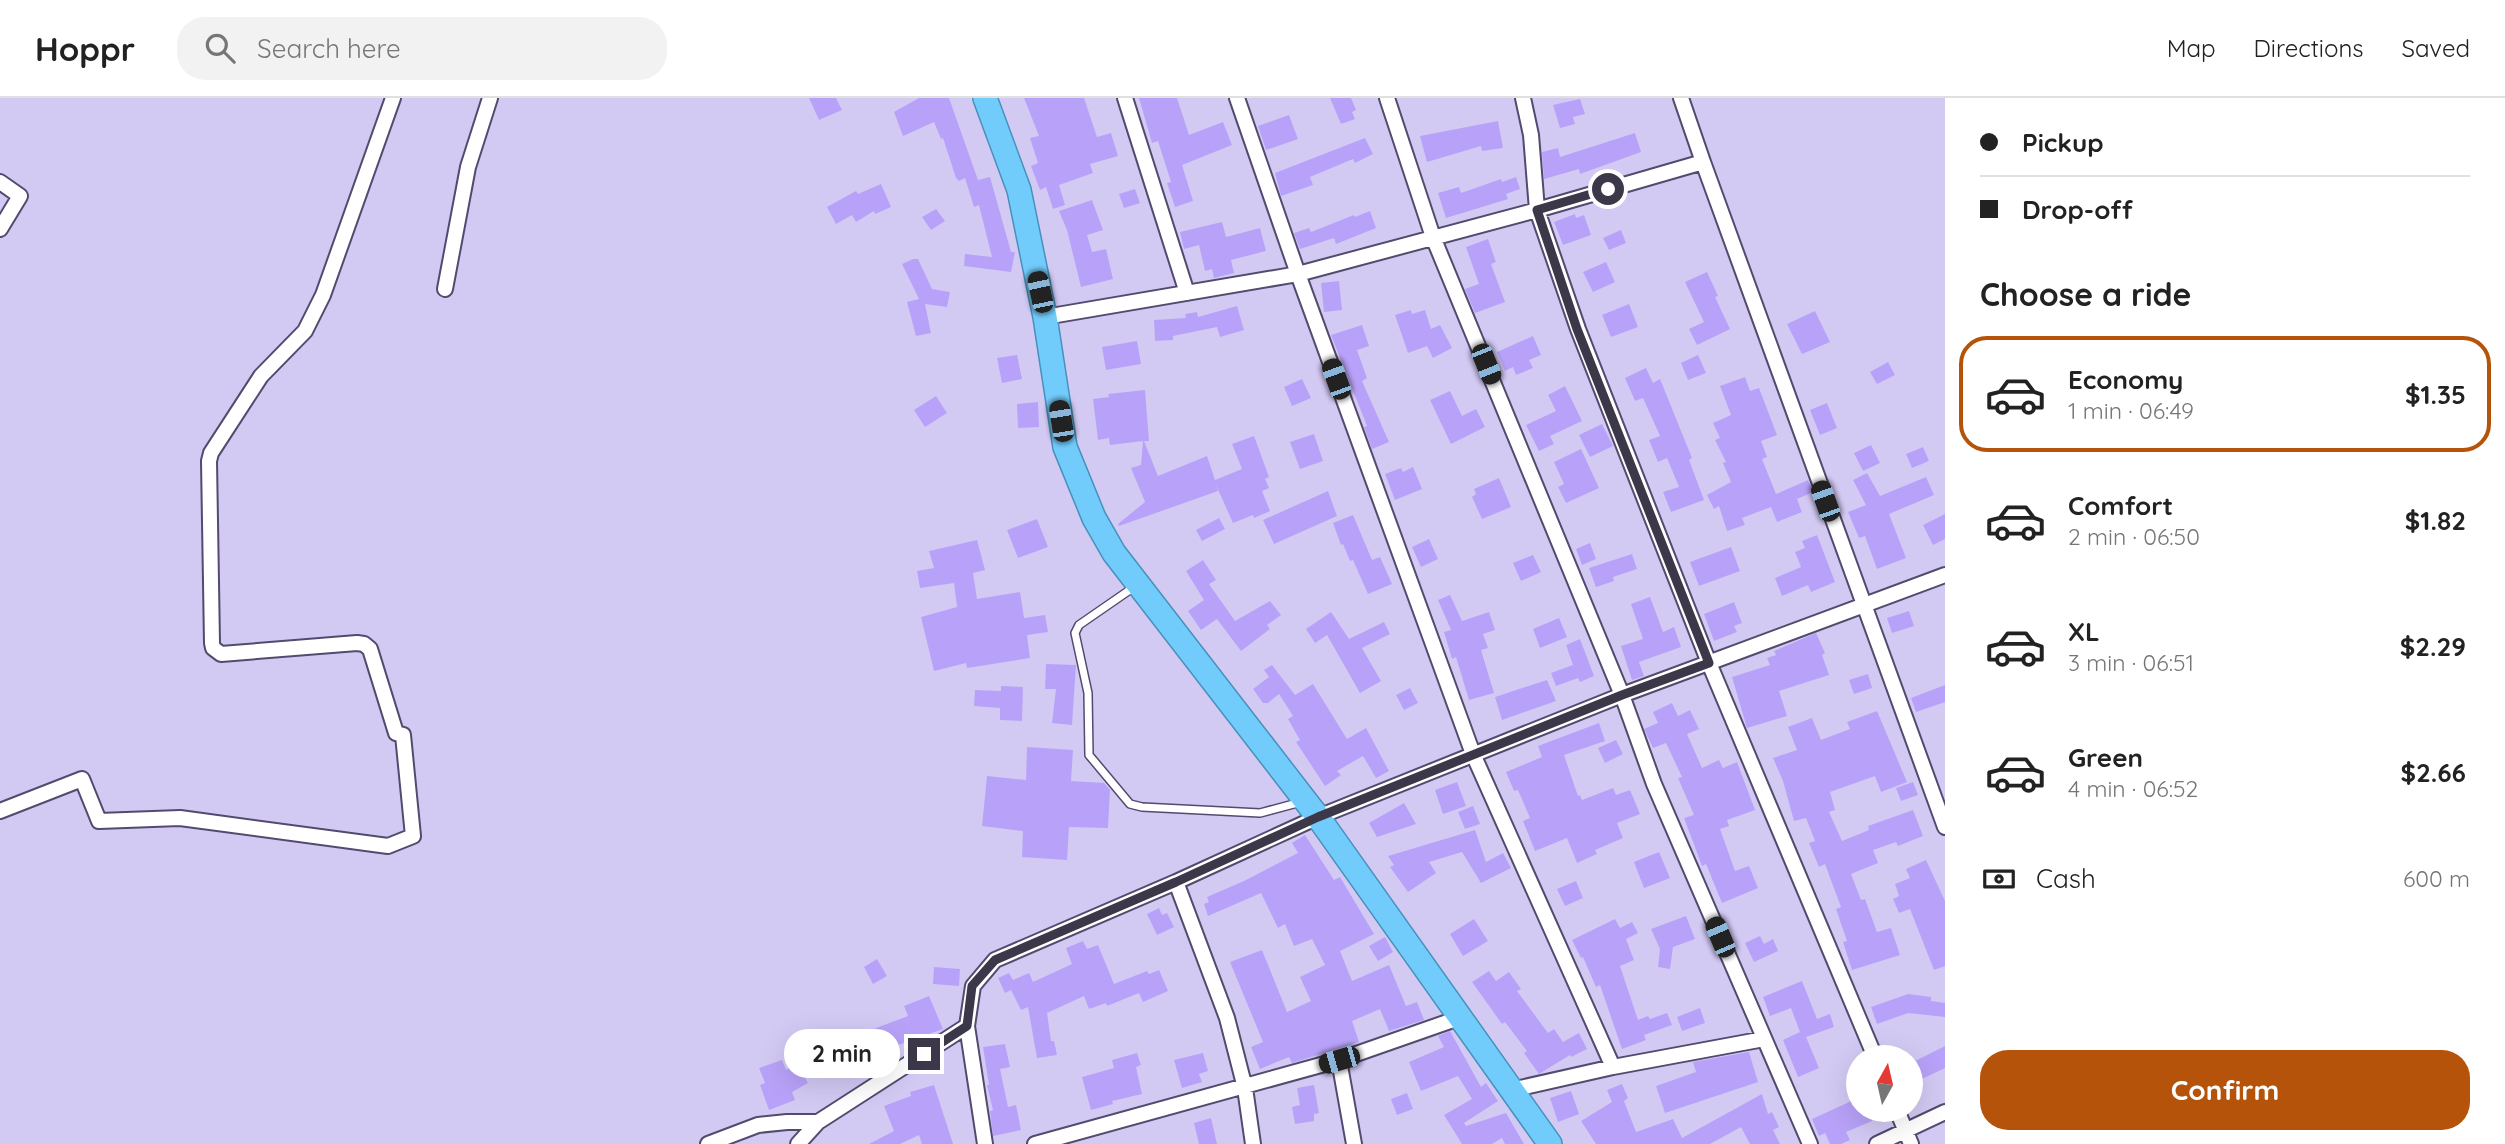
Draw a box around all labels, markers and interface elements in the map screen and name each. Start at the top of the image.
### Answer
search box [177,17,667,80]
text: Hoppr [35,28,135,69]
icon: search [201,29,239,67]
text: Search here [257,32,401,65]
text: Map [2167,33,2216,63]
text: Directions [2254,33,2364,63]
text: Saved [2402,33,2470,63]
text: Pickup [2022,126,2104,159]
route start [1592,173,1624,205]
text: Drop-off [2022,193,2133,226]
car [1026,269,1055,315]
text: Choose a ride [1980,274,2192,314]
car [1469,341,1504,387]
car [1319,356,1354,402]
icon: car [1984,363,2047,426]
text: Economy [2068,363,2183,396]
text: $1.35 [2405,378,2466,411]
text: 1 min · 06:49 [2068,396,2194,425]
car [1048,399,1075,443]
car [1808,478,1843,524]
icon: car [1984,489,2047,552]
text: Comfort [2068,489,2173,522]
text: $1.82 [2405,504,2466,537]
text: 2 min · 06:50 [2068,522,2200,551]
icon: car [1984,615,2047,678]
text: XL [2068,615,2100,648]
text: $2.29 [2400,630,2466,663]
text: 3 min · 06:51 [2068,648,2194,677]
icon: car [1984,741,2047,804]
text: Green [2068,741,2143,774]
text: $2.66 [2400,756,2466,789]
text: 4 min · 06:52 [2068,774,2198,803]
icon: cash [1980,860,2018,898]
text: Cash [2036,862,2096,895]
text: 600 m [2403,864,2470,893]
car [1703,914,1738,960]
callout: 2 min [784,1030,900,1079]
route end [908,1038,940,1070]
text: 2 min [812,1039,872,1068]
car [1316,1044,1363,1076]
north arrow [1846,1045,1923,1122]
map controls [1846,1045,1923,1122]
button: Confirm [1980,1050,2470,1130]

